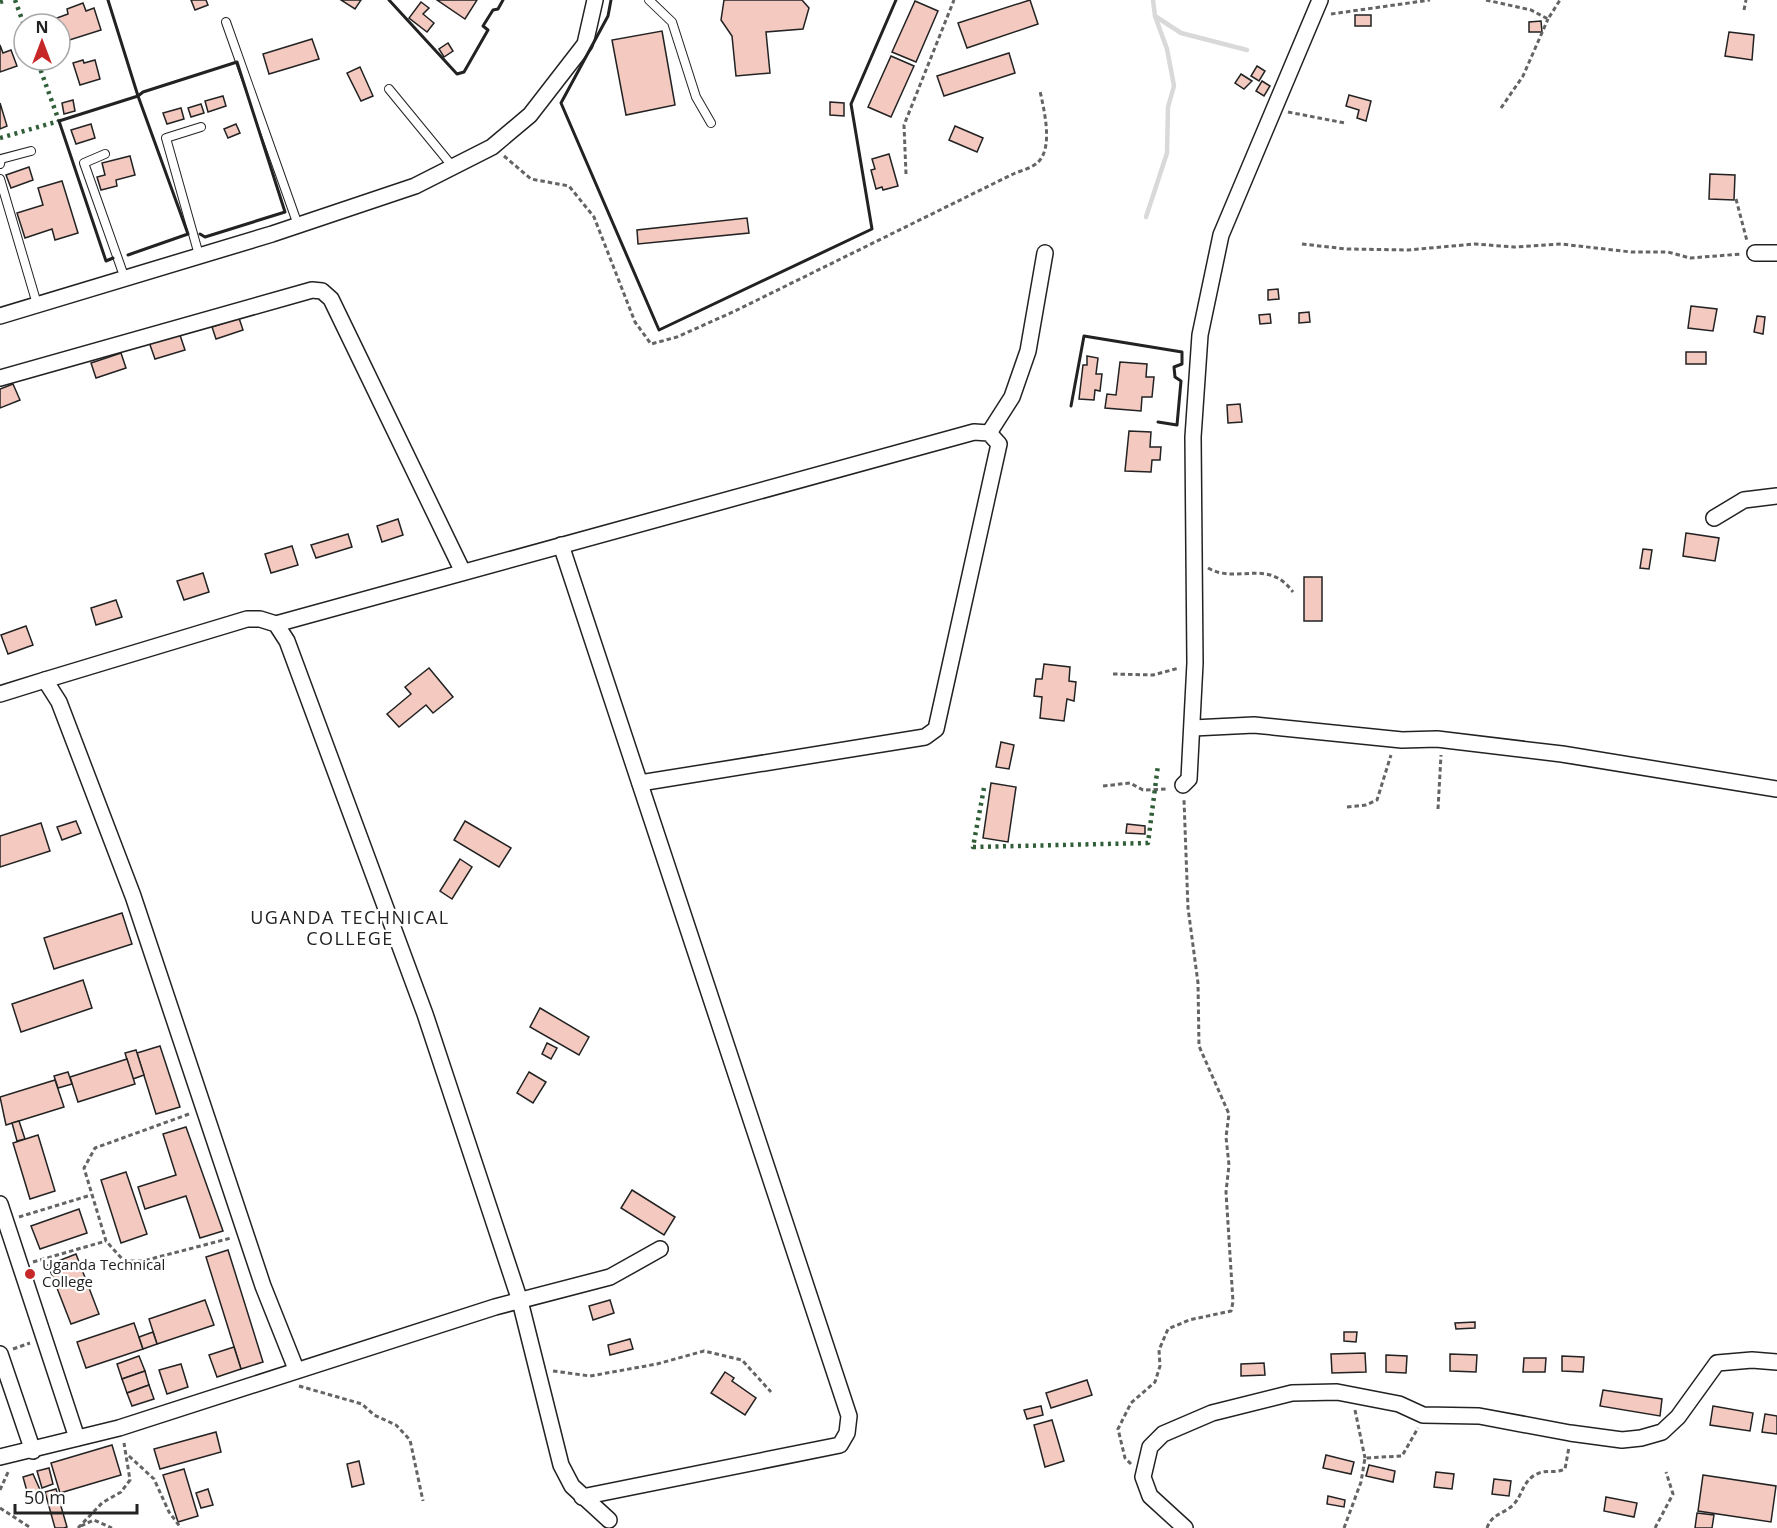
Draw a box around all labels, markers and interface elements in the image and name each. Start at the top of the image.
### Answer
north arrow [12,12,72,72]
text: N [35,16,49,38]
district label: UGANDA TECHNICAL COLLEGE [250,905,450,950]
place label: Uganda Technical College [42,1254,165,1291]
marker: Uganda Technical College [23,1267,37,1281]
scale bar [15,1477,136,1515]
text: 50 m [24,1485,66,1509]

